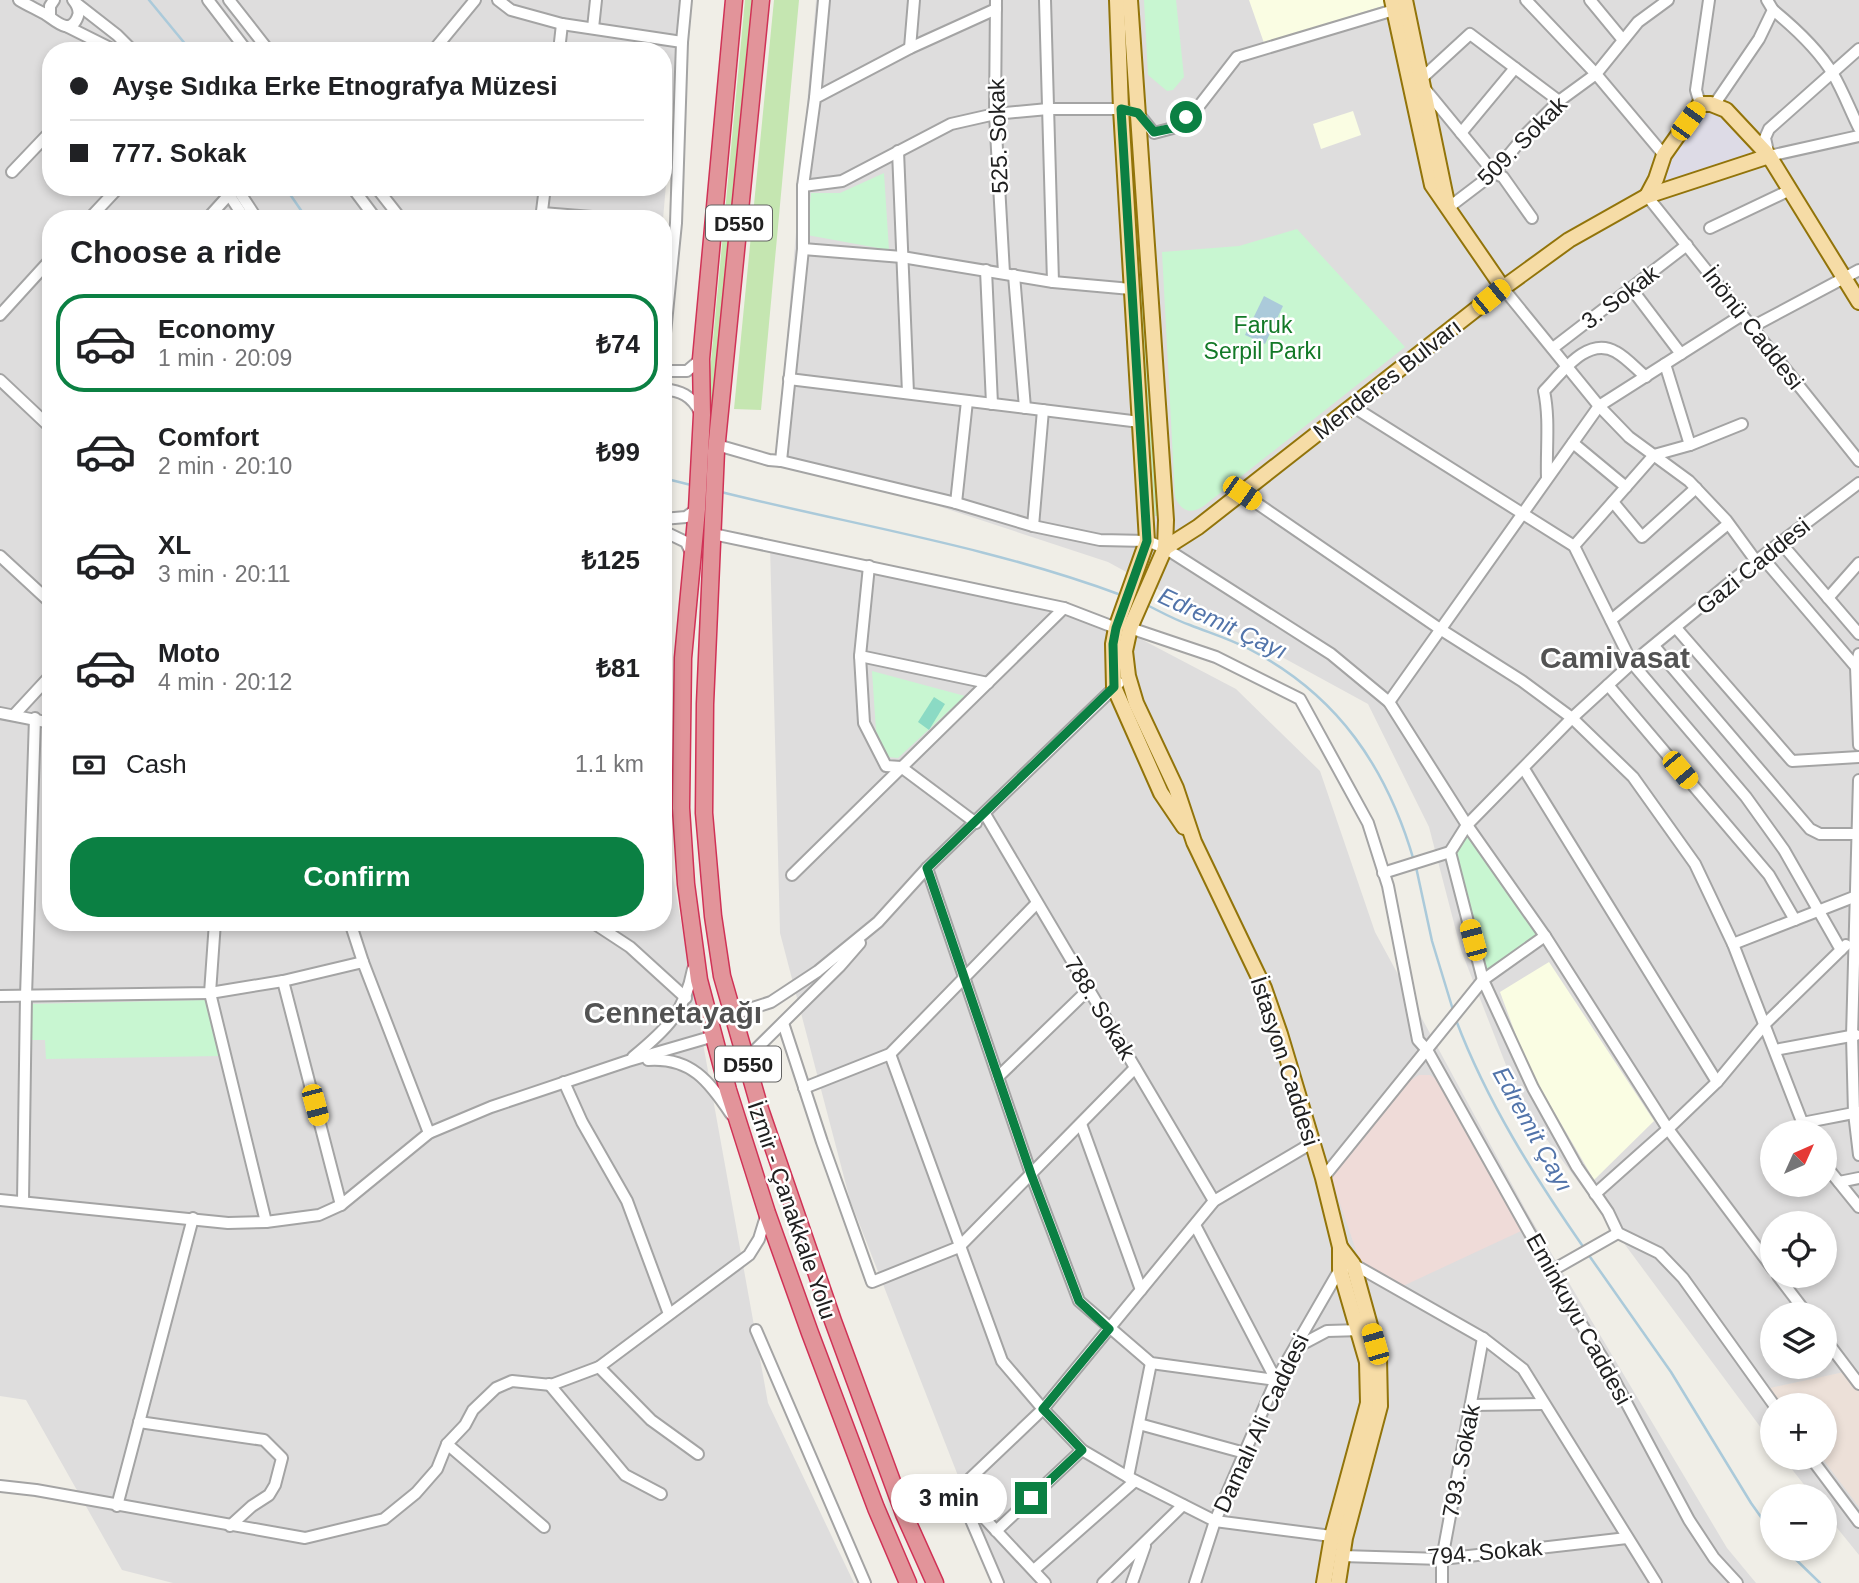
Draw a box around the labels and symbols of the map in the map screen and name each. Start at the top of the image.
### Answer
street label: 525. Sokak [983,78,1013,194]
street label: 509. Sokak [1472,91,1572,191]
car [1668,98,1709,144]
route start [1170,101,1202,133]
road number: D550 [706,206,772,241]
street label: 3. Sokak [1576,259,1664,334]
street label: İnönü Caddesi [1697,262,1809,394]
car [1469,276,1514,318]
park label: Faruk Serpil Parkı [1204,312,1322,364]
street label: Menderes Bulvarı [1308,313,1466,445]
car [1219,472,1266,514]
street label: Gazi Caddesi [1691,512,1815,620]
water label: Edremit Çayı [1154,581,1292,665]
district label: Camivasat [1540,641,1690,674]
car [1659,747,1702,793]
car [1458,917,1489,963]
street label: 788. Sokak [1059,952,1141,1064]
street label: İstasyon Caddesi [1245,973,1325,1149]
district label: Cennetayağı [584,996,762,1029]
road number: D550 [715,1046,781,1082]
water label: Edremit Çayı [1488,1062,1578,1196]
car [300,1082,331,1128]
street label: İzmir - Çanakkale Yolu [742,1098,842,1322]
north arrow [1760,1120,1838,1197]
street label: Eminkuyu Caddesi [1521,1229,1637,1409]
car [1360,1321,1391,1367]
street label: Damalı Ali Caddesi [1208,1329,1314,1517]
street label: 793. Sokak [1437,1402,1485,1520]
callout: 3 min [891,1474,1006,1522]
route end [1015,1482,1047,1514]
street label: 794. Sokak [1427,1534,1544,1570]

